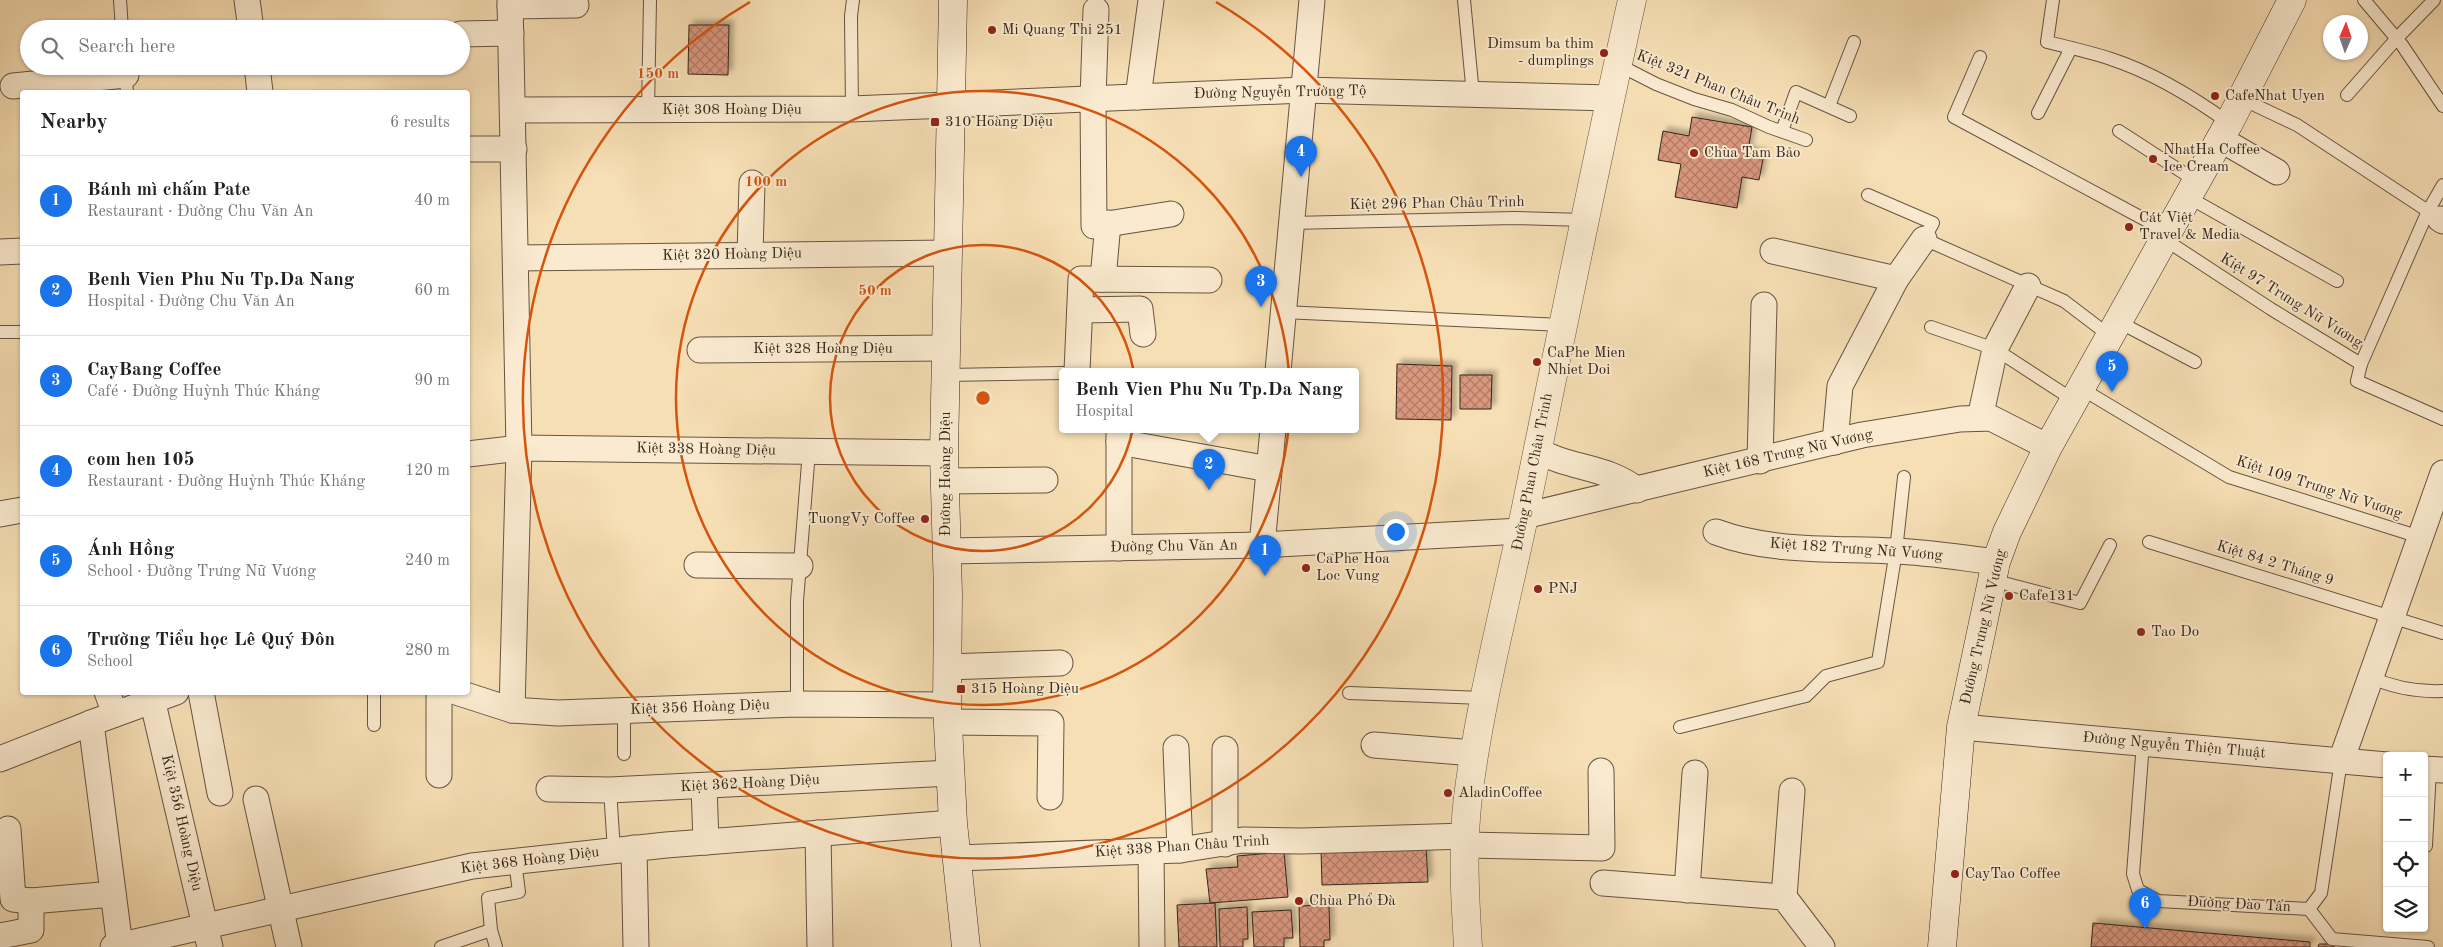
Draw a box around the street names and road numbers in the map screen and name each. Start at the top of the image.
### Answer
street label: Kiệt 321 Phan Châu Trinh [1634,48,1802,128]
street label: Đường Nguyễn Trường Tộ [1193,83,1367,102]
street label: Kiệt 308 Hoàng Diệu [662,103,802,118]
street label: Kiệt 296 Phan Châu Trinh [1349,195,1525,213]
street label: Kiệt 320 Hoàng Diệu [662,246,802,264]
street label: Kiệt 97 Trưng Nữ Vương [2217,251,2365,351]
street label: Kiệt 328 Hoàng Diệu [753,342,893,357]
street label: Đường Phan Châu Trinh [1510,392,1556,552]
street label: Đường Hoàng Diệu [939,411,954,537]
street label: Kiệt 168 Trưng Nữ Vương [1702,427,1874,481]
street label: Kiệt 338 Hoàng Diệu [636,441,776,459]
street label: Kiệt 109 Trưng Nữ Vương [2234,454,2404,522]
street label: Kiệt 182 Trưng Nữ Vương [1769,536,1943,564]
street label: Đường Chu Văn An [1110,538,1238,556]
street label: Kiệt 84 2 Tháng 9 [2215,539,2335,589]
street label: Đường Trưng Nữ Vương [1959,548,2009,706]
street label: Kiệt 356 Hoàng Diệu [630,698,770,718]
street label: Đường Nguyễn Thiện Thuật [2082,730,2266,761]
street label: Kiệt 356 Hoàng Diệu [158,753,204,893]
street label: Kiệt 362 Hoàng Diệu [680,773,820,795]
street label: Kiệt 338 Phan Châu Trinh [1094,833,1270,861]
street label: Kiệt 368 Hoàng Diệu [460,845,600,877]
street label: Đường Đào Tấn [2187,894,2291,915]

